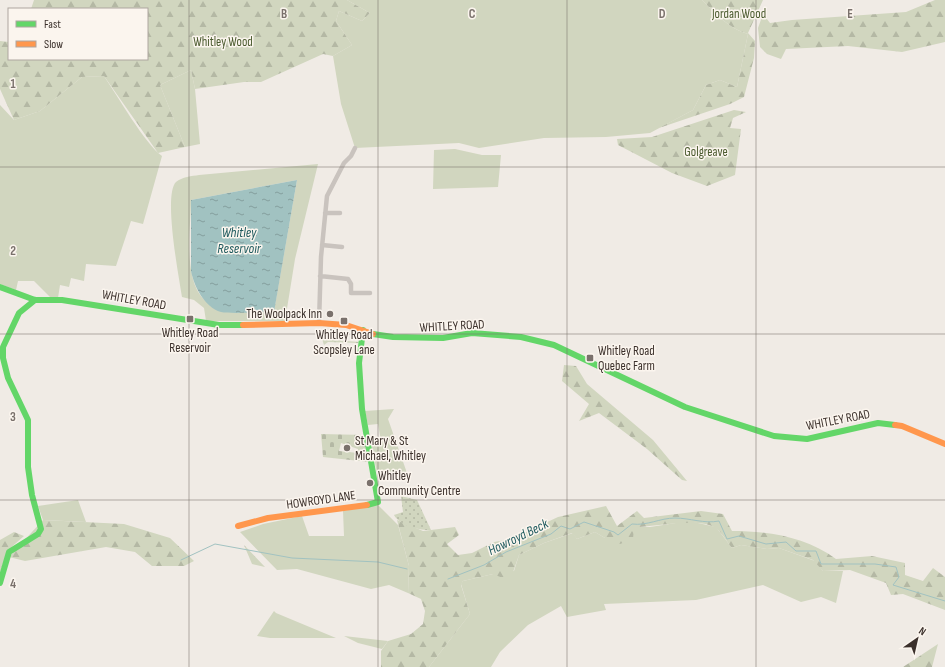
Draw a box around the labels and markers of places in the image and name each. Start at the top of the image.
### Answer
place label: The Woolpack Inn [246,306,322,322]
marker: The Woolpack Inn [325,309,335,319]
marker: Whitley Road Reservoir [185,314,195,324]
marker: Whitley Road Scopsley Lane [339,316,349,326]
place label: Whitley Road Reservoir [162,325,218,356]
place label: Whitley Road Scopsley Lane [313,327,375,358]
place label: Whitley Road Quebec Farm [598,343,655,374]
marker: Whitley Road Quebec Farm [585,353,595,363]
place label: St Mary & St Michael, Whitley [355,433,426,464]
marker: St Mary & St Michael, Whitley [342,443,352,453]
place label: Whitley Community Centre [378,468,461,499]
marker: Whitley Community Centre [365,478,375,488]

